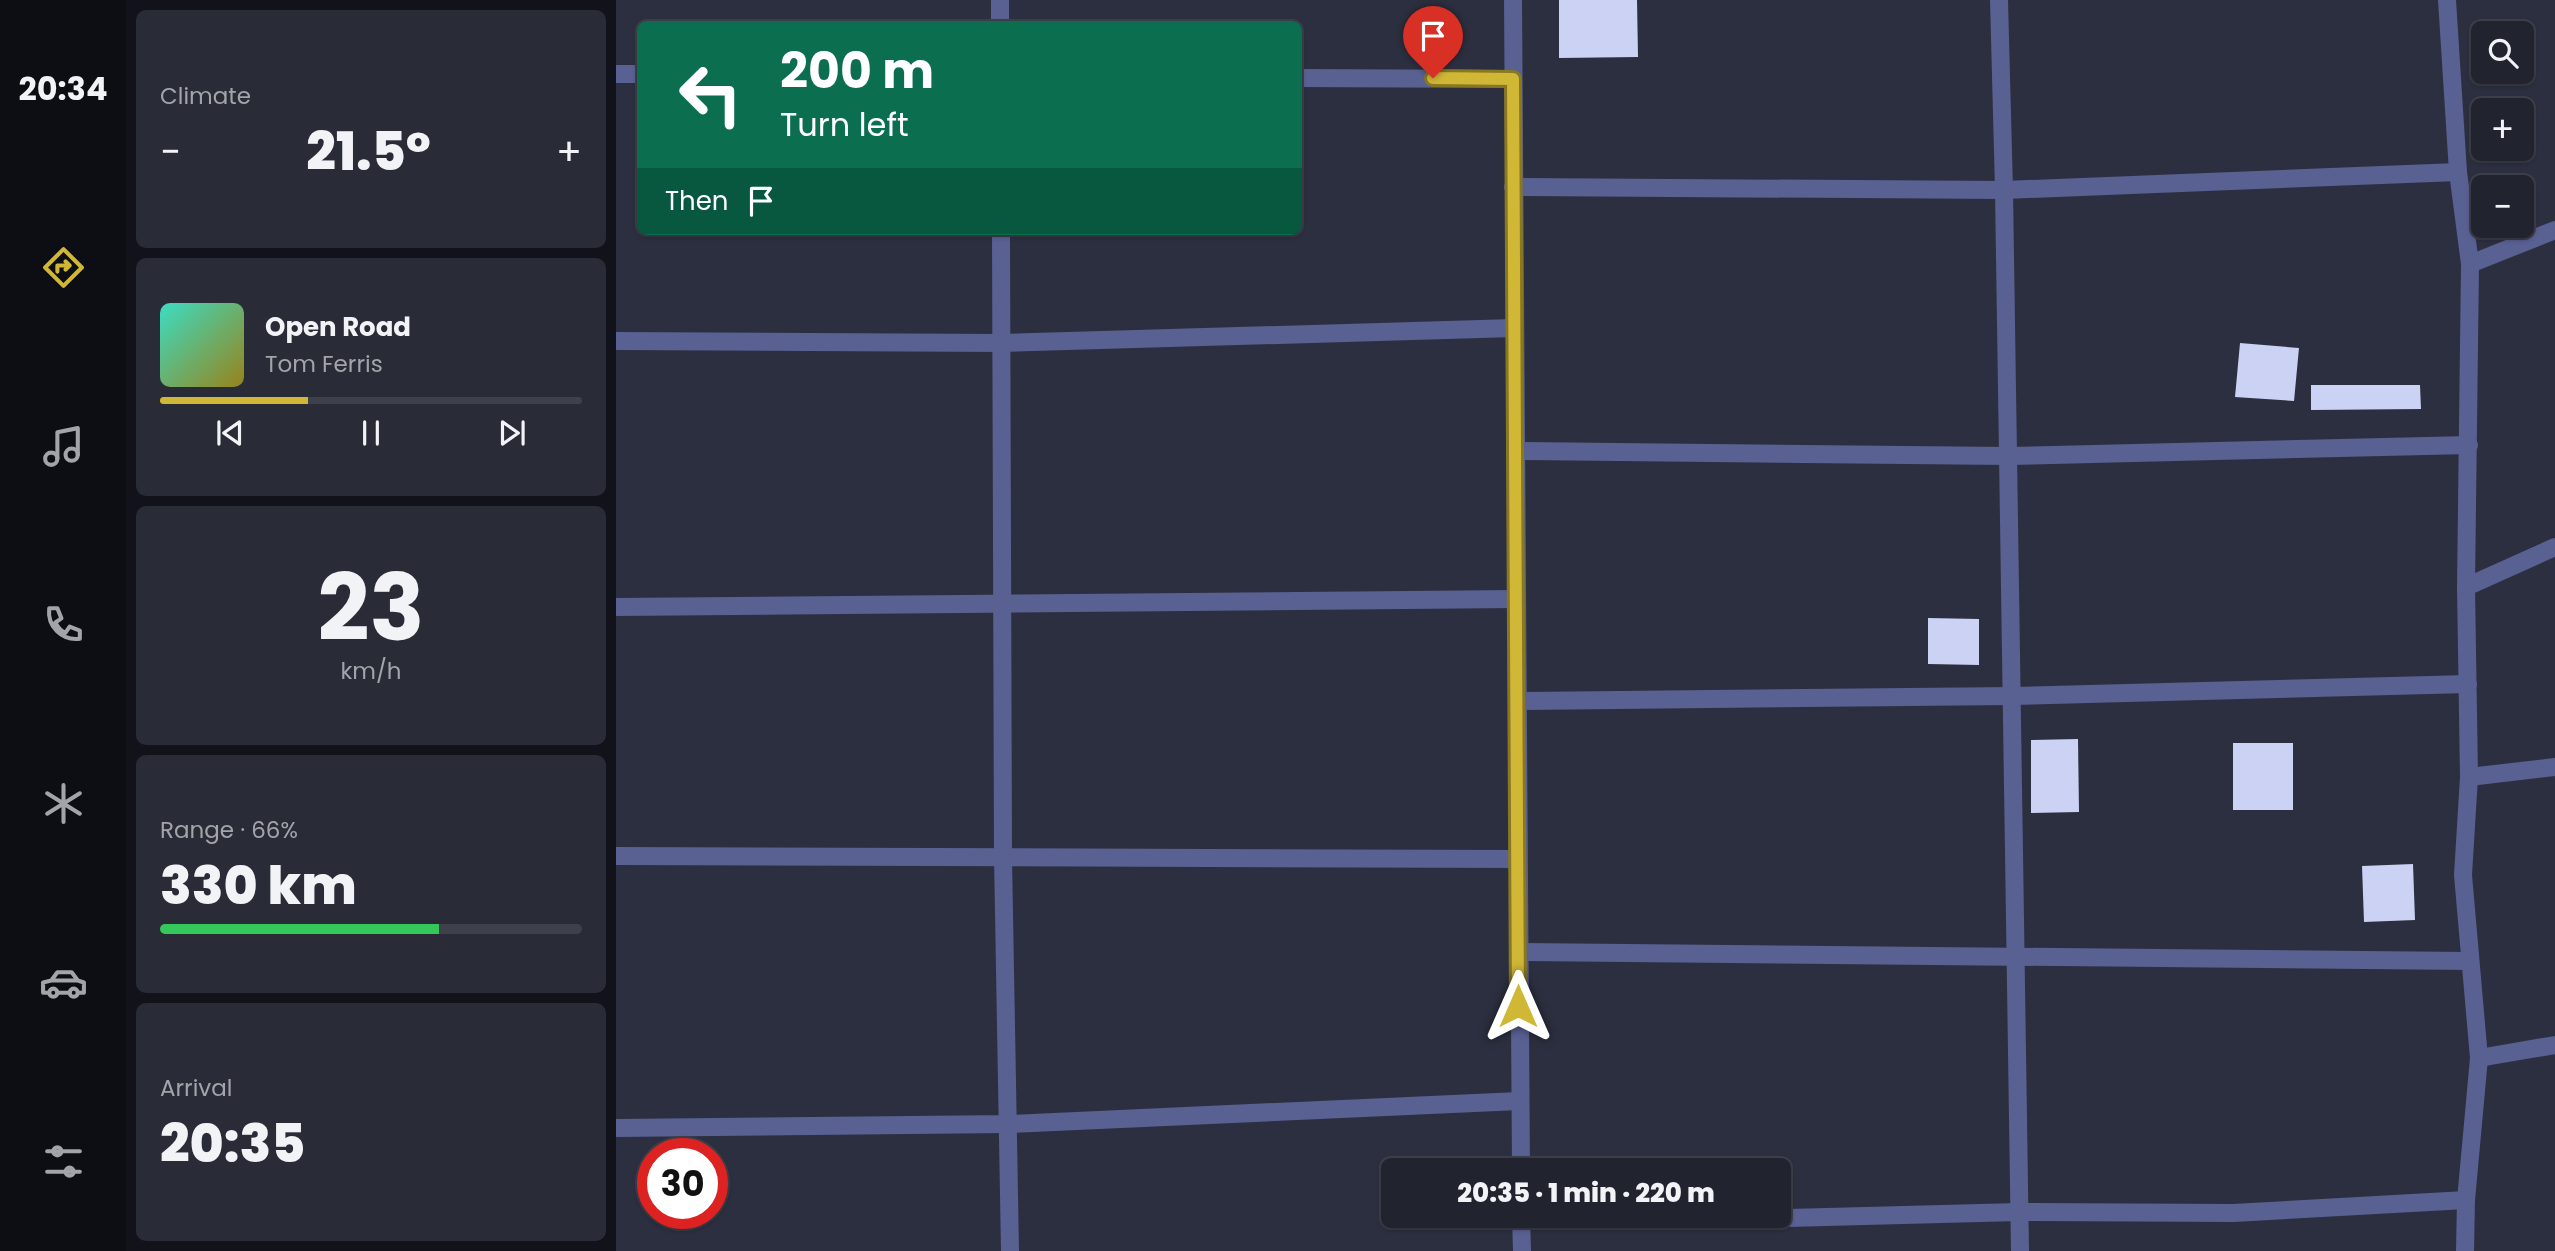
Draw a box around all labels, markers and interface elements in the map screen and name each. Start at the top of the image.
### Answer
pin [1403,6,1463,78]
icon: arrive [1414,17,1452,55]
map controls [2471,21,2534,238]
button: search [2471,21,2534,84]
text: 200 m [780,37,934,105]
icon: left [665,49,756,140]
text: 20:34 [18,66,108,111]
text: Climate [160,80,251,112]
button: + [2471,98,2534,161]
text: Turn left [780,102,909,147]
text: 21.5° [306,115,431,188]
text: − [160,125,181,178]
text: + [556,125,582,178]
button: − [2471,175,2534,238]
icon: arrive [742,182,780,220]
text: Then [665,183,728,219]
icon: directions [39,243,88,292]
text: Open Road [265,309,411,345]
text: Tom Ferris [265,348,383,380]
icon: previous [211,414,249,452]
icon: pause [352,414,390,452]
icon: next [493,414,531,452]
icon: music [39,422,88,471]
text: 23 [317,544,425,672]
icon: phone [39,600,88,649]
text: km/h [340,655,402,687]
icon: climate [39,779,88,828]
text: Range · 66% [160,814,298,846]
text: 330 km [160,849,357,922]
icon: car [39,958,88,1007]
position arrow [1481,969,1555,1043]
text: Arrival [160,1072,232,1104]
text: 20:35 [160,1107,305,1180]
icon: filters [39,1137,88,1186]
speed limit sign: 30 [637,1138,728,1229]
text: 20:35 · 1 min · 220 m [1457,1175,1715,1211]

